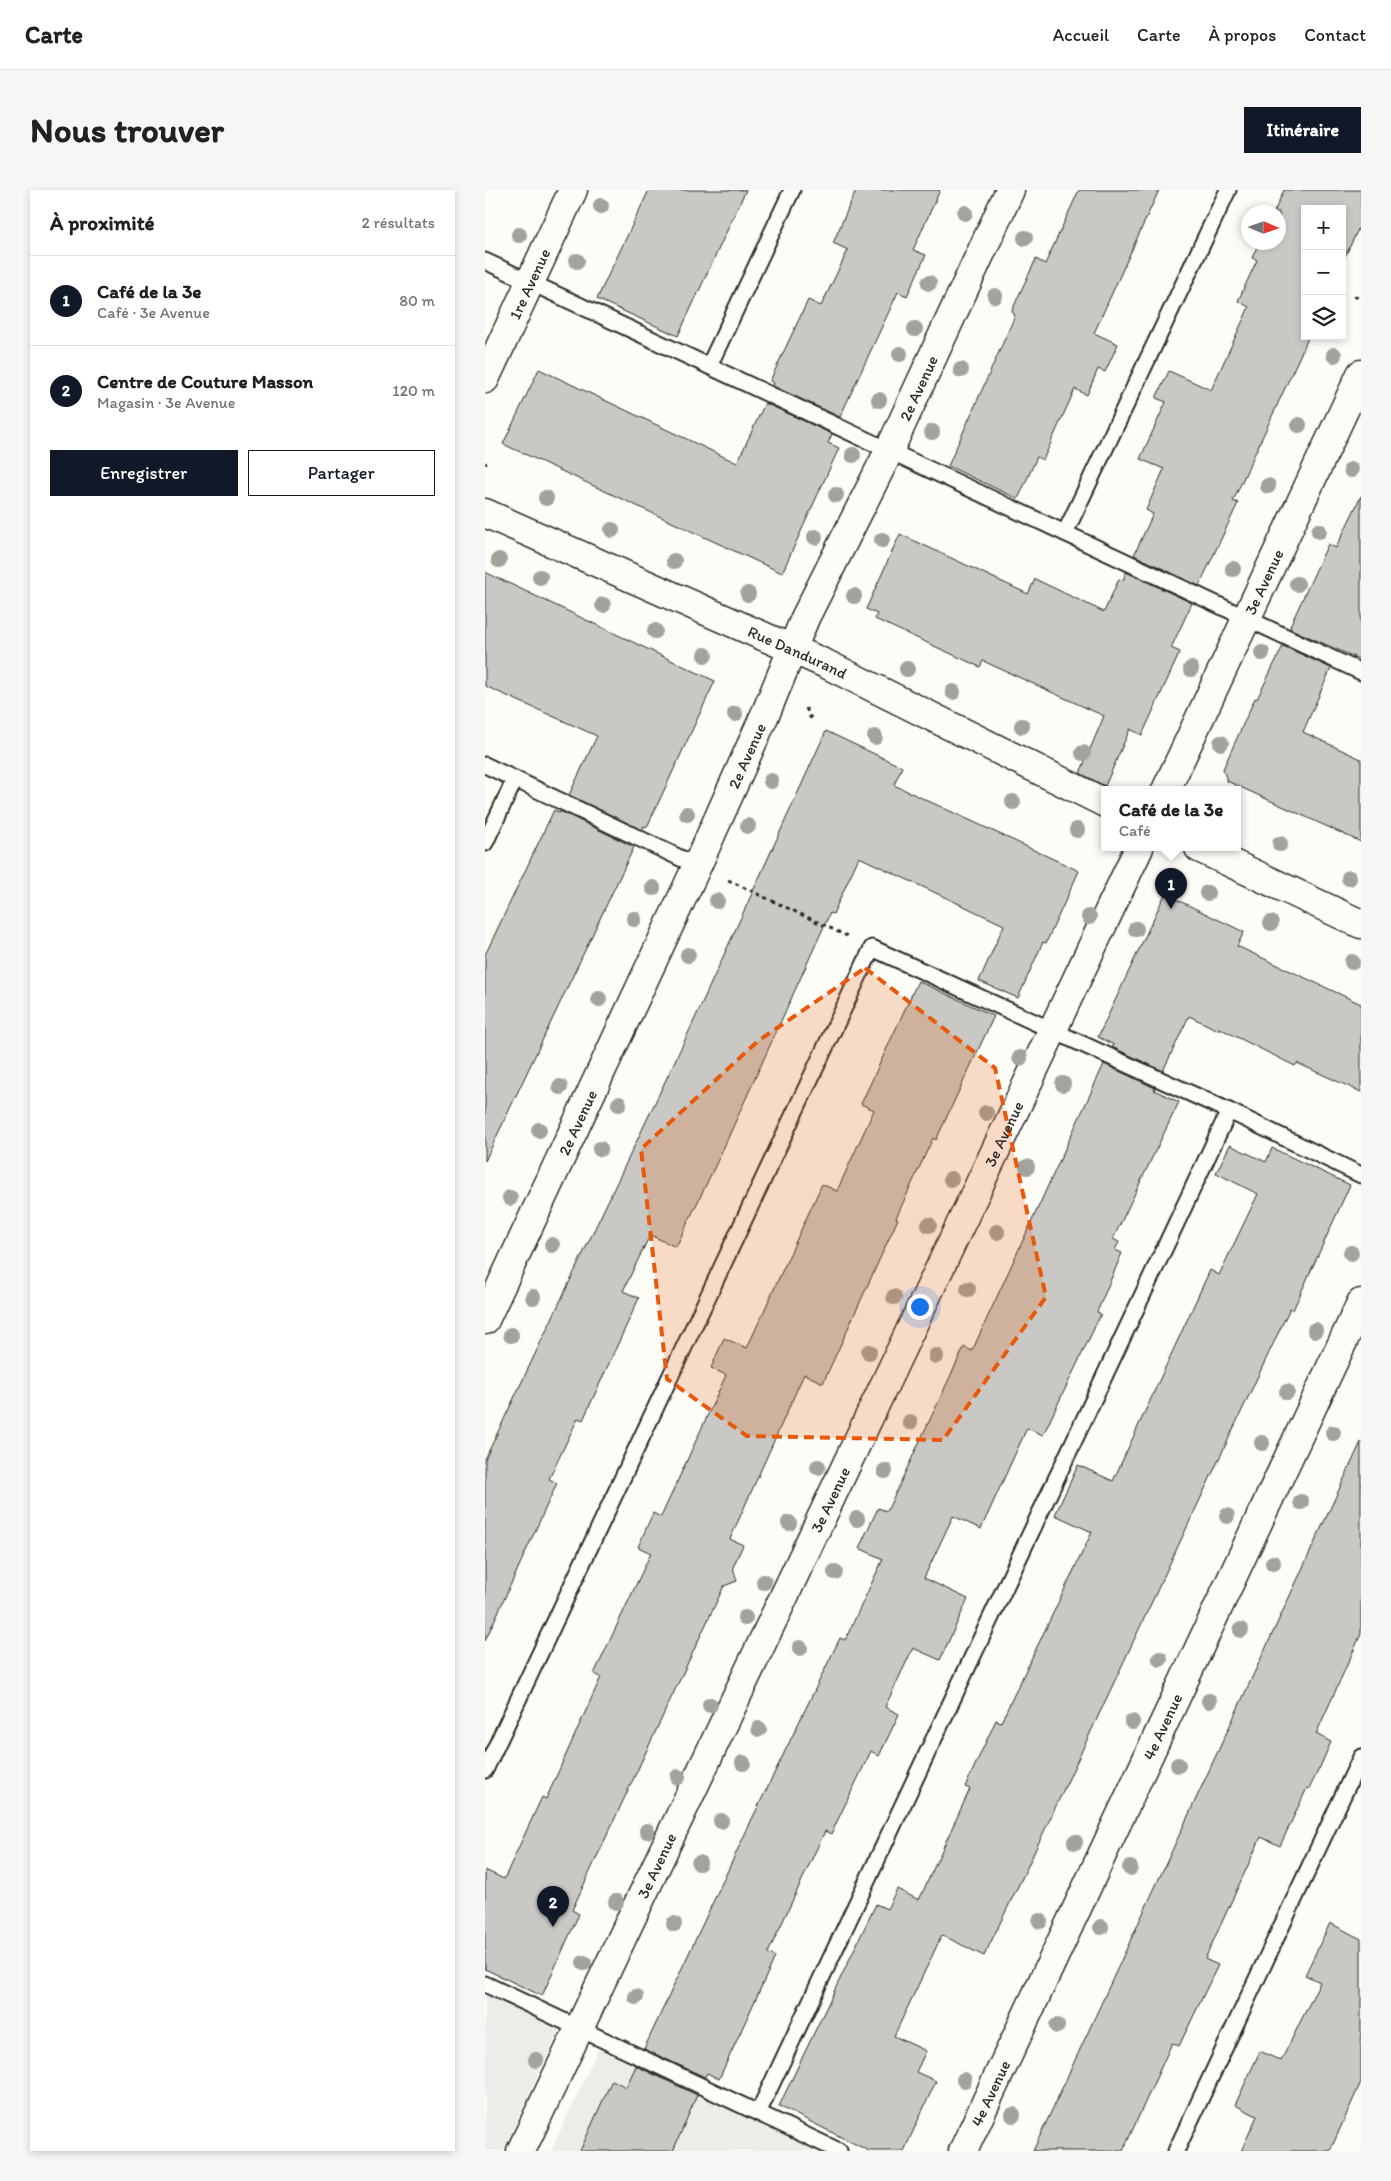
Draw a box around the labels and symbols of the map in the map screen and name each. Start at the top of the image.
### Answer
north arrow [1241,205,1286,250]
street label: 1re Avenue [505,245,554,322]
street label: 2e Avenue [895,352,942,424]
street label: 3e Avenue [1240,546,1287,618]
street label: Rue Dandurand [745,621,851,683]
street label: 2e Avenue [724,720,769,791]
pin: 1 [1155,868,1187,909]
street label: 2e Avenue [554,1087,601,1158]
street label: 3e Avenue [980,1098,1027,1169]
your location [907,1294,933,1320]
street label: 3e Avenue [806,1464,854,1535]
street label: 4e Avenue [1139,1690,1186,1763]
street label: 3e Avenue [633,1830,680,1901]
pin: 2 [537,1886,569,1927]
street label: 4e Avenue [967,2057,1014,2129]

